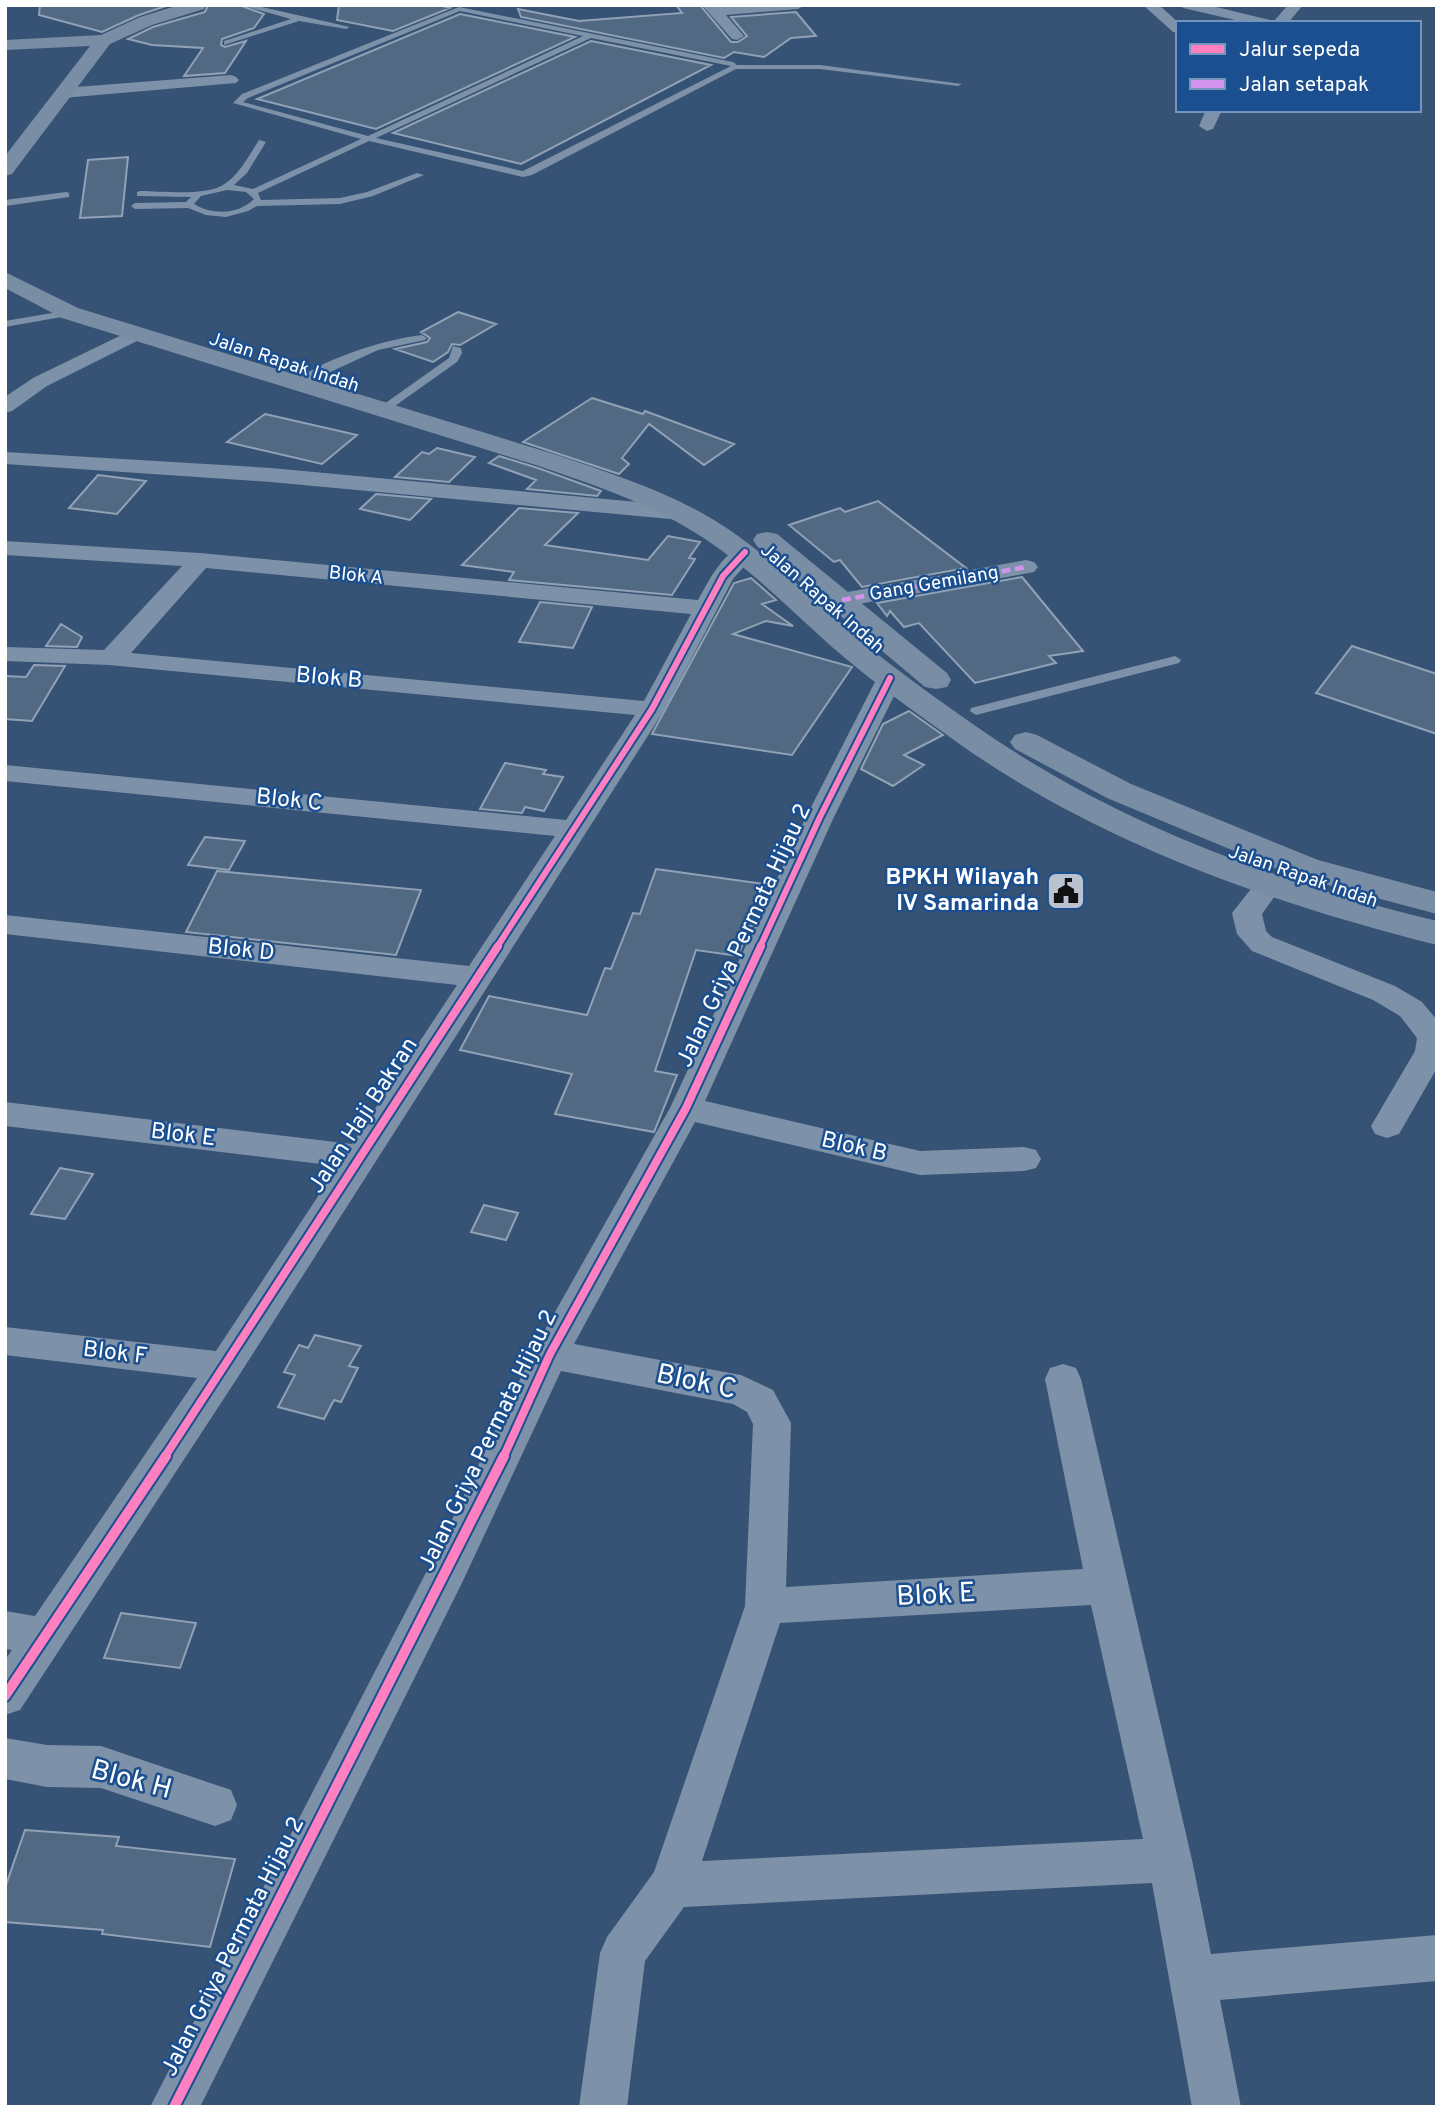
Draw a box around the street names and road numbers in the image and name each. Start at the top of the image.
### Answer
street label: Jalan Rapak Indah [206,327,362,399]
street label: Jalan Rapak Indah [755,539,889,659]
street label: Blok A [328,561,384,591]
street label: Gang Gemilang [868,561,1000,607]
street label: Blok B [295,662,363,696]
street label: Blok C [254,783,324,819]
street label: Jalan Griya Permata Hijau 2 [671,800,819,1072]
street label: Jalan Rapak Indah [1225,840,1381,914]
street label: Blok D [206,933,276,969]
street label: Jalan Haji Bakran [303,1032,425,1200]
street label: Blok E [149,1118,217,1154]
street label: Blok B [818,1126,890,1170]
street label: Jalan Griya Permata Hijau 2 [413,1305,565,1577]
street label: Blok F [81,1336,149,1372]
street label: Blok C [653,1357,739,1409]
street label: Blok E [895,1576,977,1616]
street label: Blok H [87,1753,175,1809]
street label: Jalan Griya Permata Hijau 2 [156,1812,312,2082]

